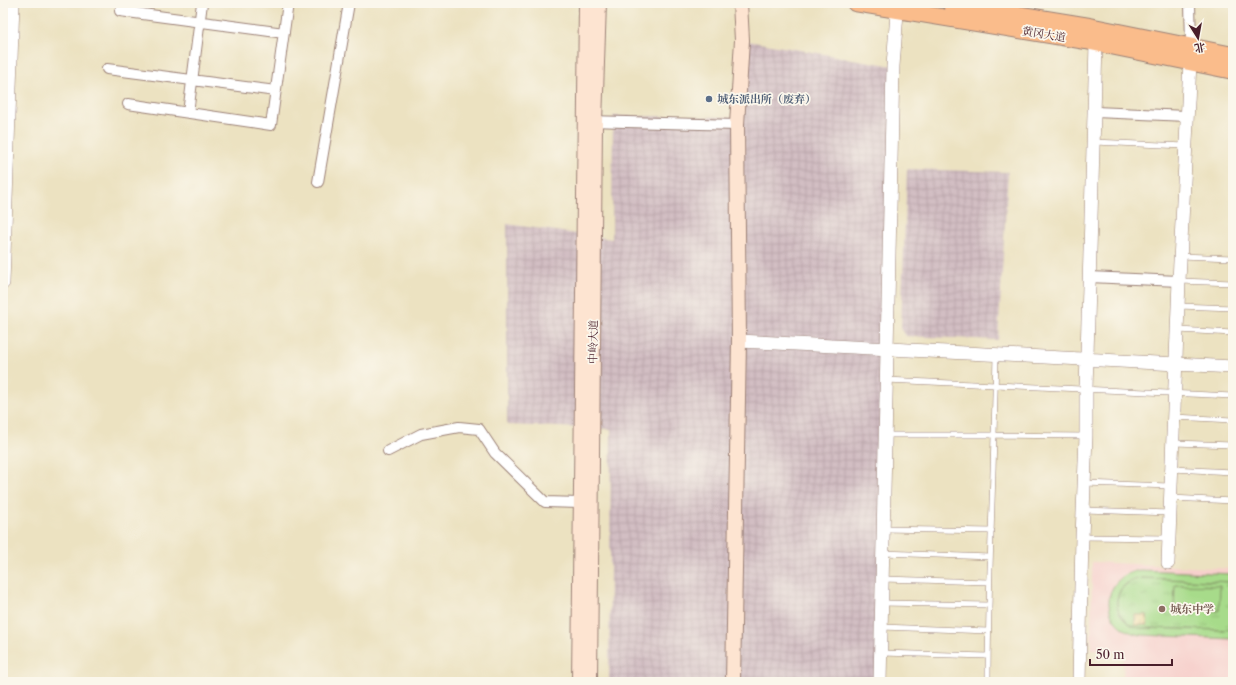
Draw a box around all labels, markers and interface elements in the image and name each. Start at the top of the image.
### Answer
north arrow [1178,18,1218,58]
street label: 黄冈大道 [1021,24,1067,44]
text: 北 [1193,40,1207,56]
place label: 城东派出所（废弃） [717,92,816,106]
marker: 城东派出所（废弃） [704,94,714,104]
street label: 中岭大道 [586,320,600,364]
place label: 城东中学 [1170,602,1214,616]
marker: 城东中学 [1157,604,1167,614]
scale bar [1090,641,1172,667]
text: 50 m [1096,647,1125,662]

